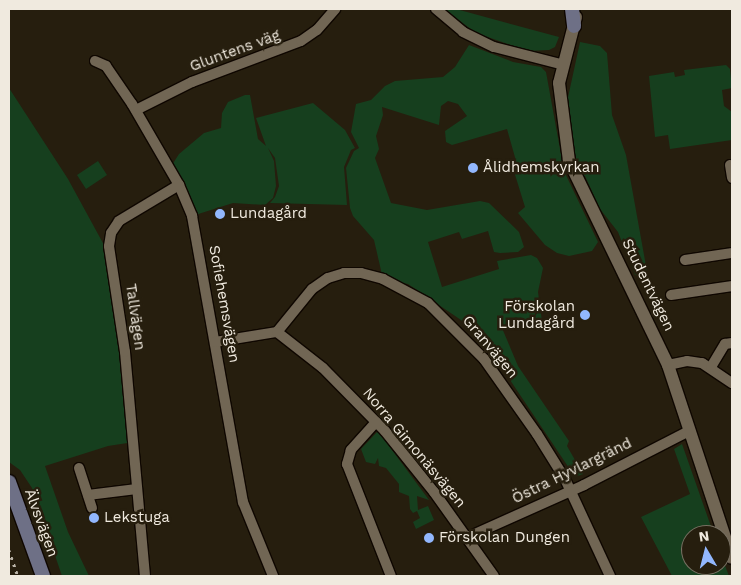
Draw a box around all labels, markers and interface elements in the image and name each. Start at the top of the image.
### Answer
street label: Gluntens väg [187,26,283,76]
place label: Ålidhemskyrkan [483,159,600,177]
marker: Ålidhemskyrkan [467,162,479,174]
place label: Lundagård [230,205,307,223]
marker: Lundagård [214,208,226,220]
street label: Studentvägen [618,236,678,334]
street label: Sofiehemsvägen [205,244,243,364]
street label: Tallvägen [121,283,149,351]
place label: Förskolan Lundagård [498,297,575,332]
marker: Förskolan Lundagård [579,309,591,321]
street label: Granvägen [459,312,521,382]
street label: Norra Gimonäsvägen [359,384,469,512]
street label: Östra Hyvlargränd [509,434,635,508]
street label: Älvsvägen [20,486,62,560]
place label: Lekstuga [104,509,170,527]
marker: Lekstuga [88,512,100,524]
north arrow [681,525,731,575]
text: N [698,527,710,545]
place label: Förskolan Dungen [439,529,570,547]
marker: Förskolan Dungen [423,532,435,544]

